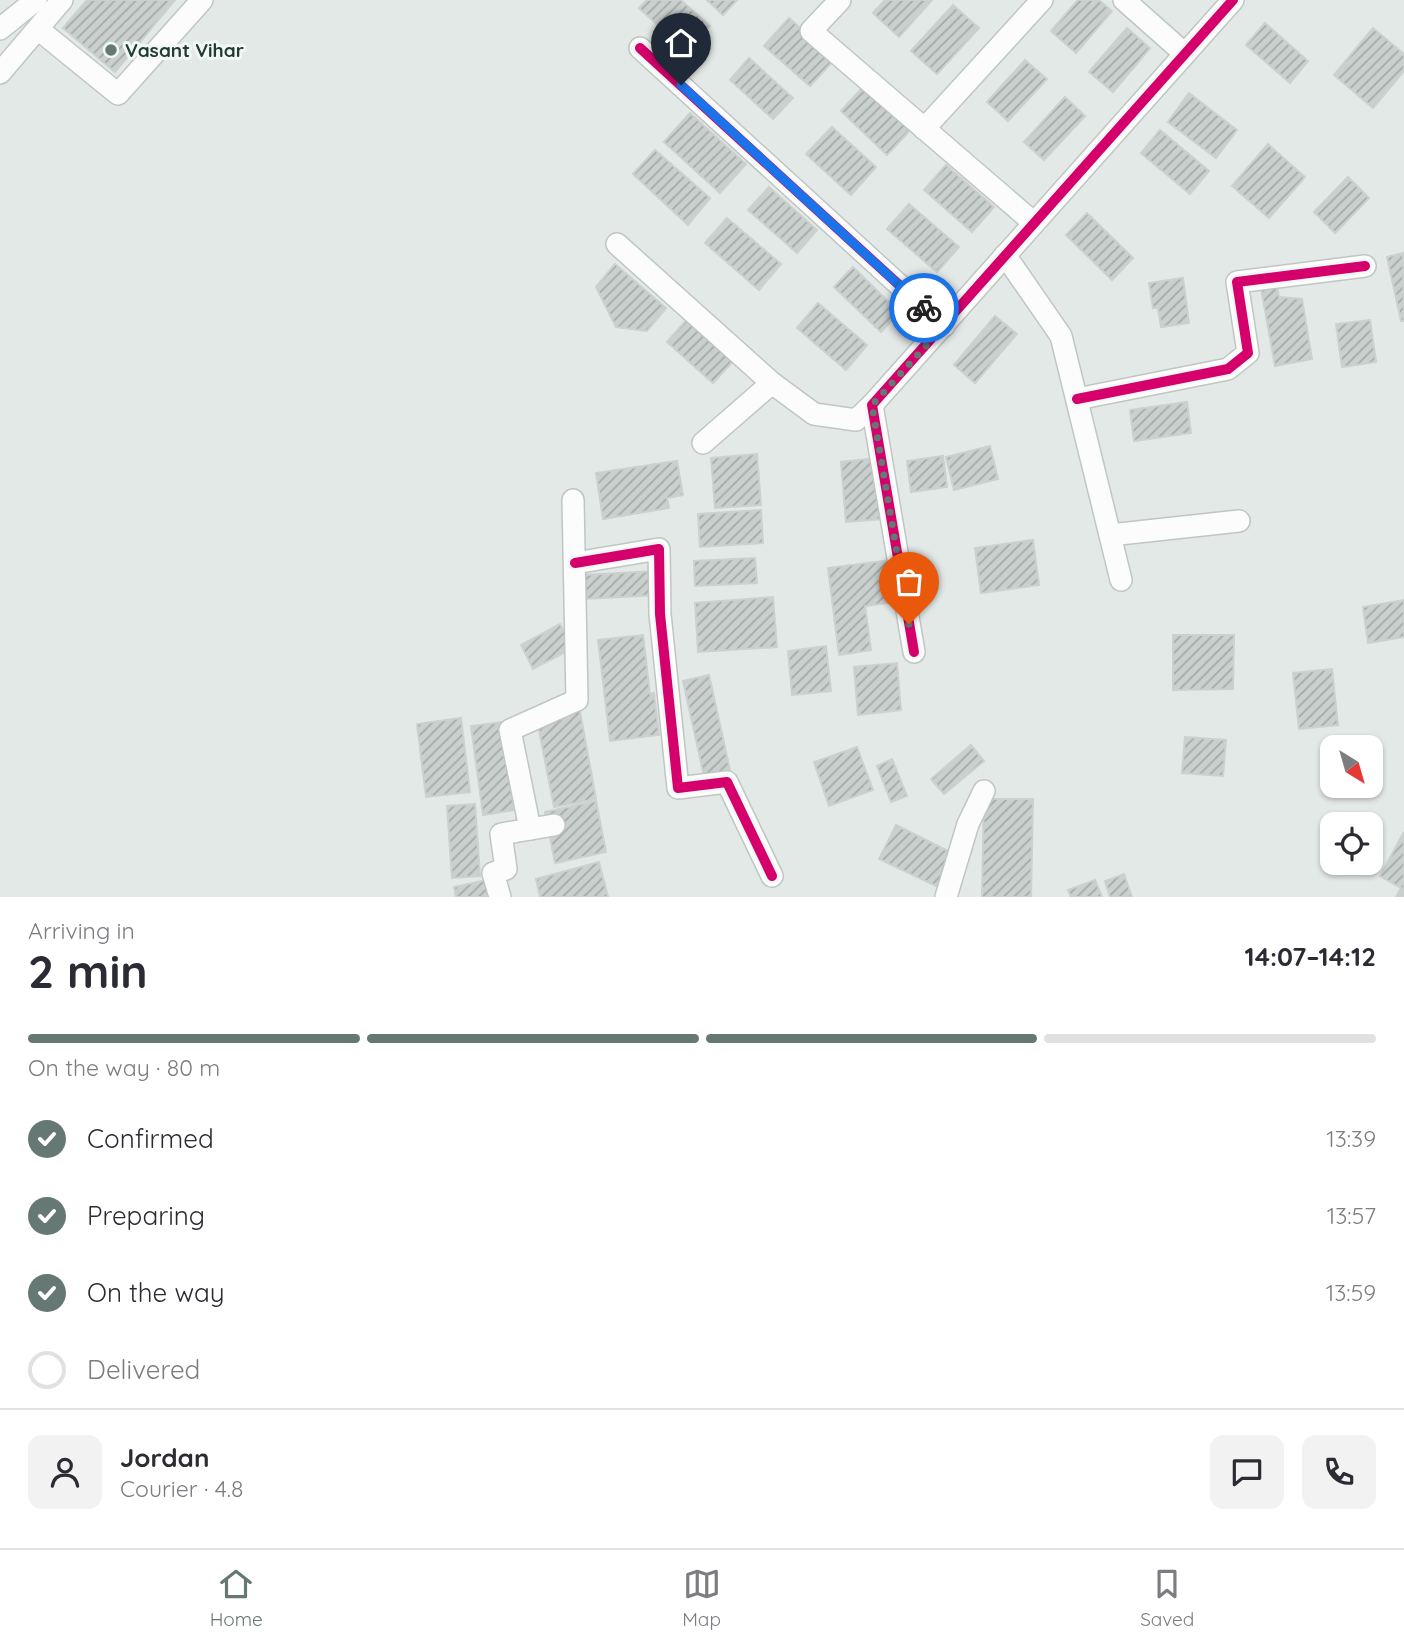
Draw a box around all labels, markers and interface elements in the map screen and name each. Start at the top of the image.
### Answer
pin [651,13,711,85]
icon: home [662,24,700,62]
place label: Vasant Vihar [125,38,244,62]
marker: Vasant Vihar [103,42,119,58]
courier [889,273,959,343]
icon: bike [905,289,943,327]
pin [879,552,939,624]
icon: bag [890,563,928,601]
north arrow [1320,735,1382,798]
map controls [1320,735,1383,875]
button: locate [1320,812,1383,875]
text: Arriving in [28,916,135,945]
text: 14:07–14:12 [1245,940,1376,973]
text: 2 min [28,942,148,1000]
text: On the way · 80 m [28,1053,220,1082]
icon: check [28,1120,66,1158]
text: Confirmed [87,1122,214,1155]
text: 13:39 [1326,1124,1376,1153]
icon: check [28,1197,66,1235]
text: Preparing [87,1199,205,1232]
text: 13:57 [1327,1201,1376,1230]
icon: check [28,1274,66,1312]
text: On the way [87,1276,225,1309]
text: 13:59 [1326,1278,1376,1307]
text: Delivered [87,1353,200,1386]
button: person [28,1435,102,1509]
button: chat [1210,1435,1284,1509]
button: phone [1302,1435,1376,1509]
text: Jordan [120,1441,209,1474]
text: Courier · 4.8 [120,1474,243,1503]
tab: Home [210,1565,263,1631]
tab: Map [682,1565,721,1631]
tab: Saved [1140,1565,1194,1631]

